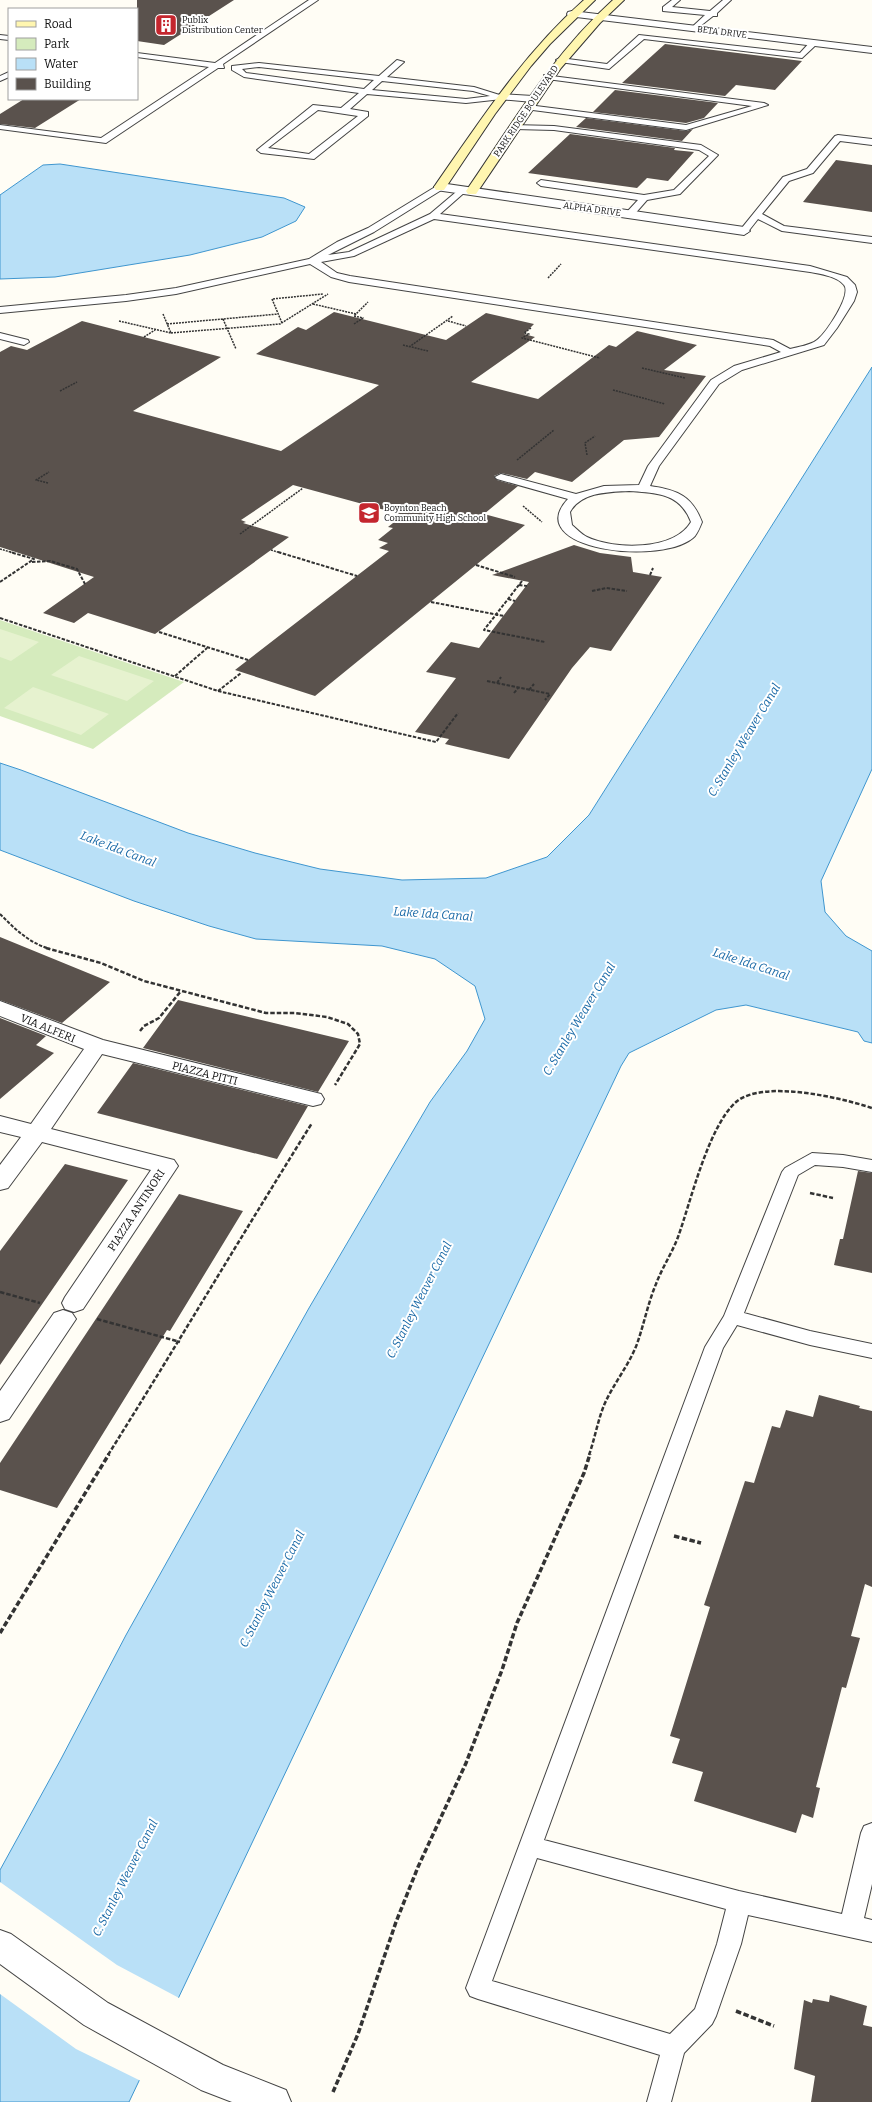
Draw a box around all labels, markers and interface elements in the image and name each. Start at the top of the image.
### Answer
legend [8,8,138,100]
building icon: Publix Distribution Center [153,12,179,38]
place label: Publix Distribution Center [182,15,263,35]
text: Road [44,17,72,31]
street label: BETA DRIVE [696,24,748,40]
text: Park [44,37,70,51]
text: Water [44,57,79,71]
street label: PARK RIDGE BOULEVARD [492,63,560,159]
text: Building [44,77,91,91]
street label: ALPHA DRIVE [562,200,622,218]
school or university icon: Boynton Beach Community High School [356,500,382,526]
place label: Boynton Beach Community High School [384,503,486,523]
water label: C. Stanley Weaver Canal [705,681,783,799]
water label: Lake Ida Canal [78,828,158,870]
water label: Lake Ida Canal [393,904,473,924]
water label: Lake Ida Canal [711,945,791,983]
water label: C. Stanley Weaver Canal [540,960,618,1078]
street label: VIA ALFERI [18,1012,77,1045]
street label: PIAZZA PITTI [171,1059,239,1088]
street label: PIAZZA ANTINORI [105,1167,168,1254]
water label: C. Stanley Weaver Canal [383,1239,455,1361]
water label: C. Stanley Weaver Canal [236,1528,308,1650]
water label: C. Stanley Weaver Canal [89,1817,161,1939]

